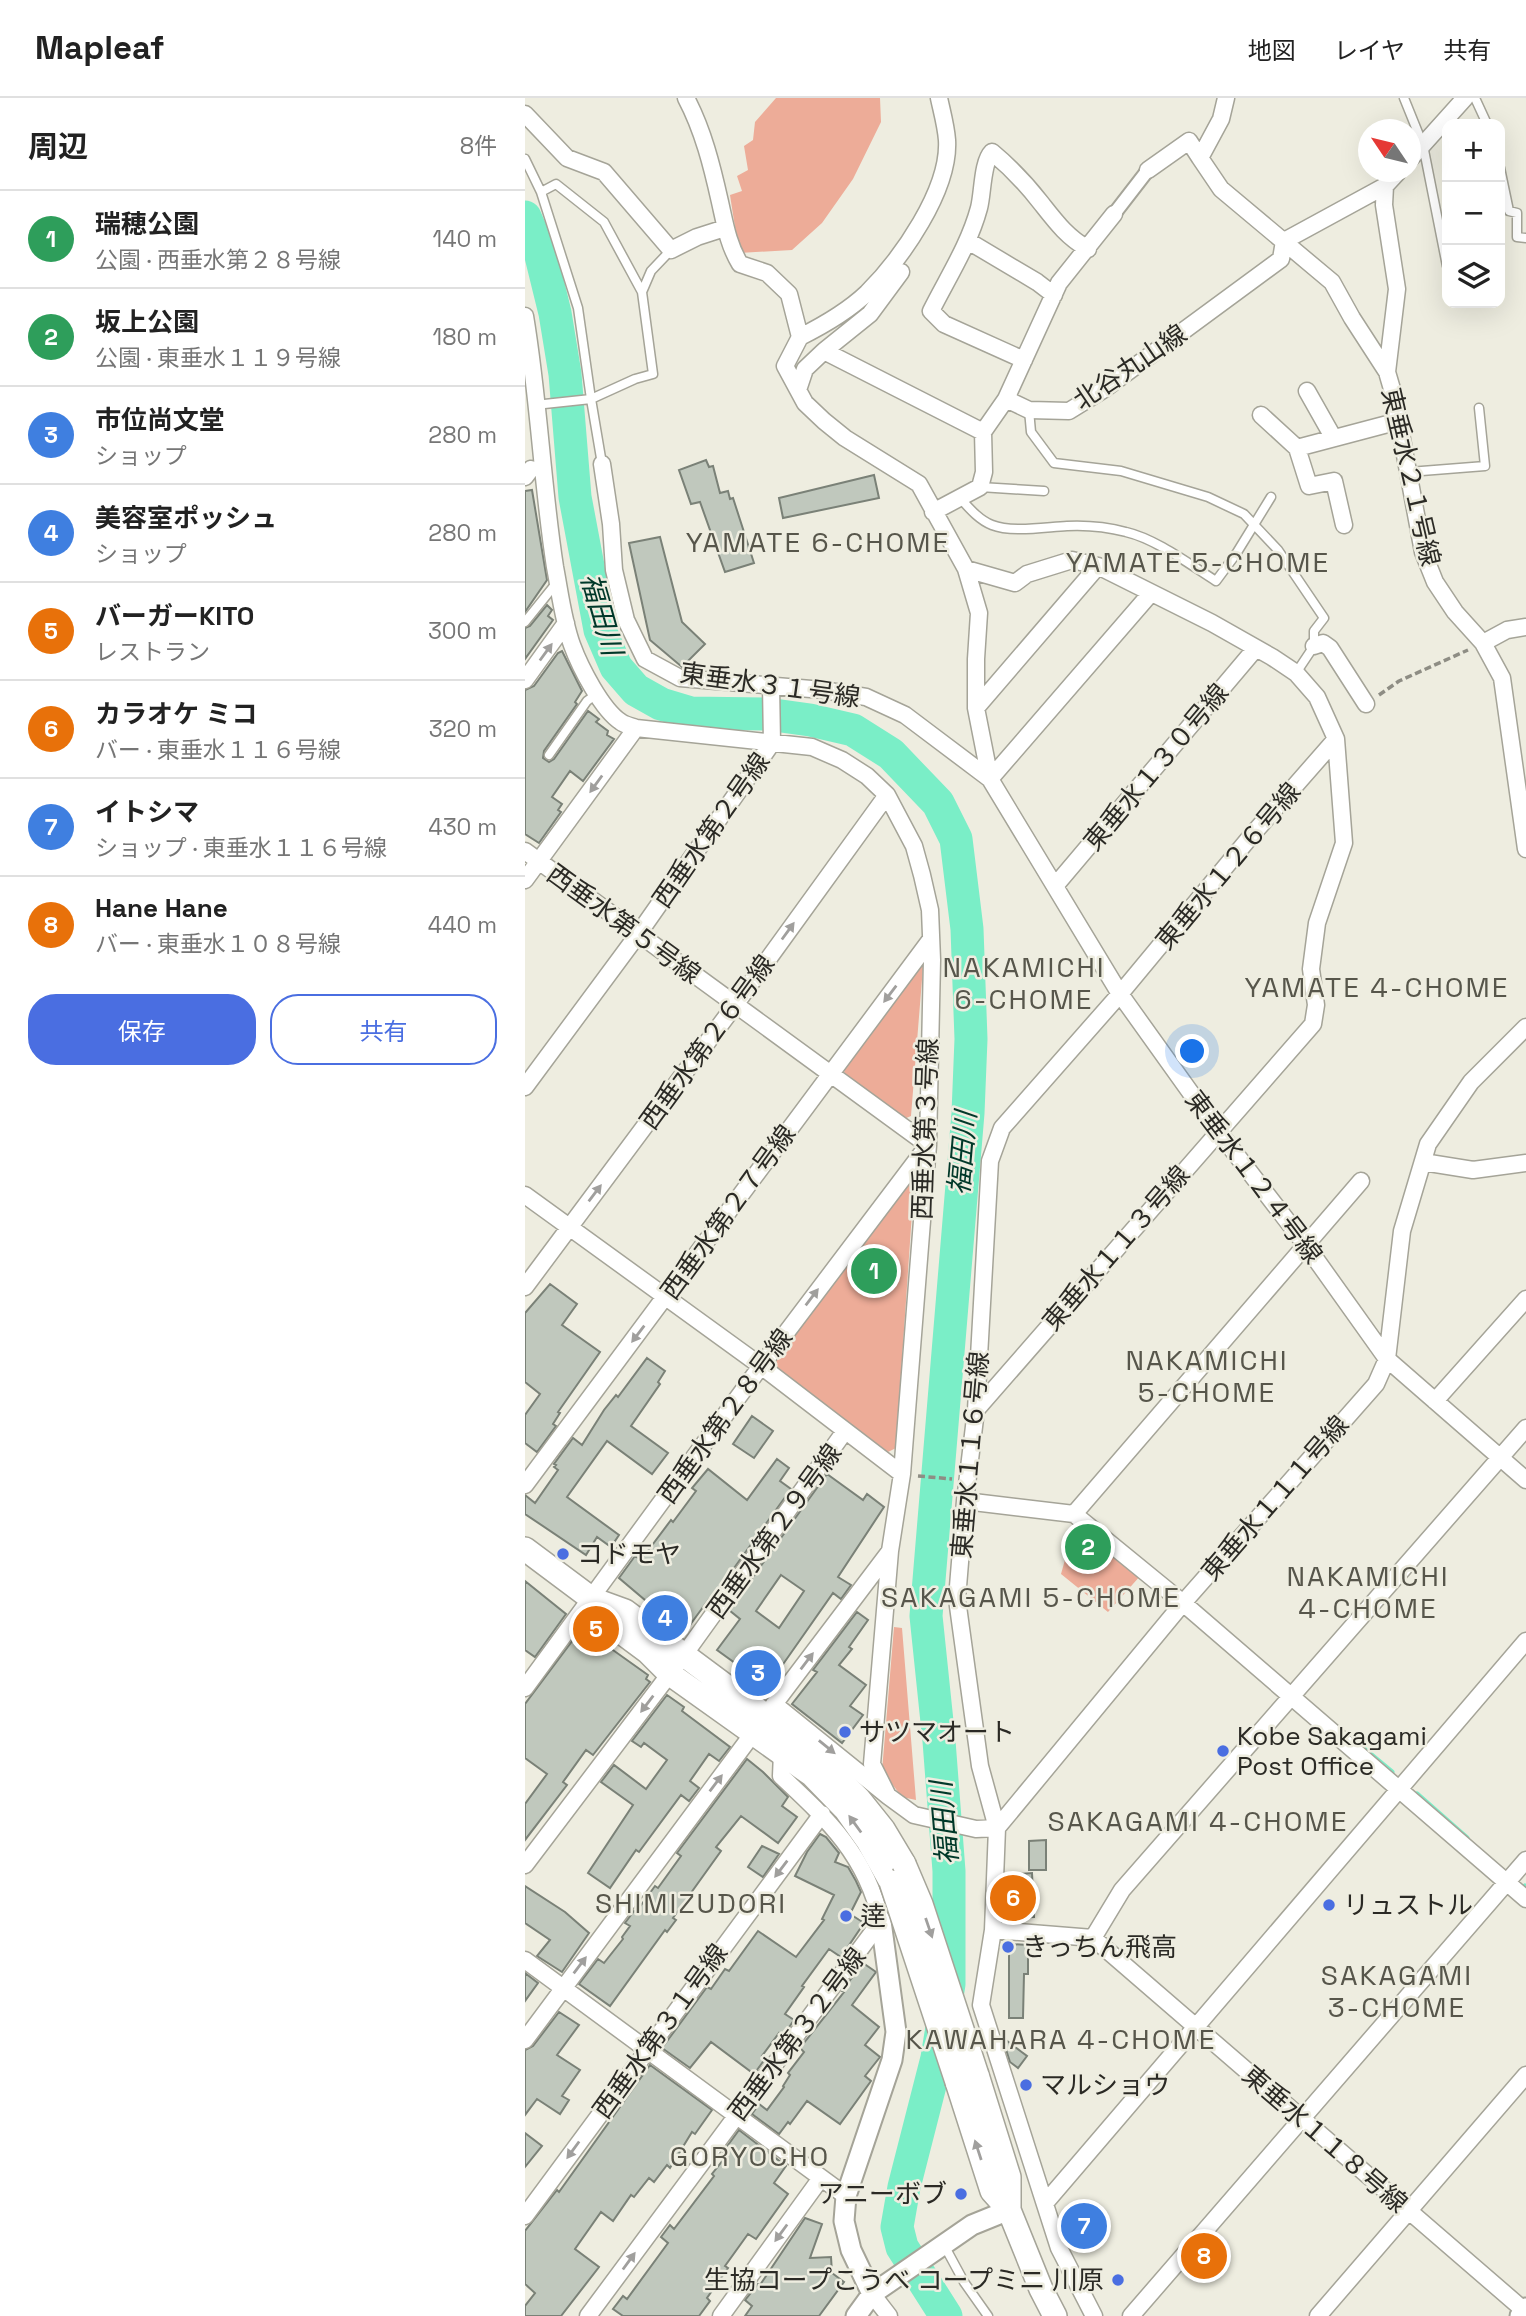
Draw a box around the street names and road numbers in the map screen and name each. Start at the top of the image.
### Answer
street label: 北谷丸山線 [1067,317,1193,417]
street label: 東垂水２１号線 [1374,385,1448,569]
street label: 東垂水３１号線 [678,655,862,715]
street label: 東垂水１３０号線 [1076,676,1236,858]
street label: 西垂水第２号線 [645,746,777,914]
street label: 東垂水１２６号線 [1148,775,1308,957]
street label: 西垂水第５号線 [540,857,708,991]
street label: 西垂水第２６号線 [632,948,782,1136]
street label: 西垂水第３号線 [905,1037,945,1221]
street label: 東垂水１２４号線 [1178,1084,1330,1270]
street label: 西垂水第２７号線 [653,1118,803,1306]
street label: 東垂水１１３号線 [1035,1158,1197,1338]
street label: 西垂水第２８号線 [650,1322,800,1510]
street label: 東垂水１１６号線 [944,1350,996,1560]
street label: 東垂水１１１号線 [1194,1408,1356,1588]
street label: 西垂水第２９号線 [699,1437,849,1625]
street label: 西垂水第３１号線 [585,1937,735,2125]
street label: 西垂水第３２号線 [721,1941,873,2127]
street label: 東垂水１１８号線 [1235,2058,1415,2220]

